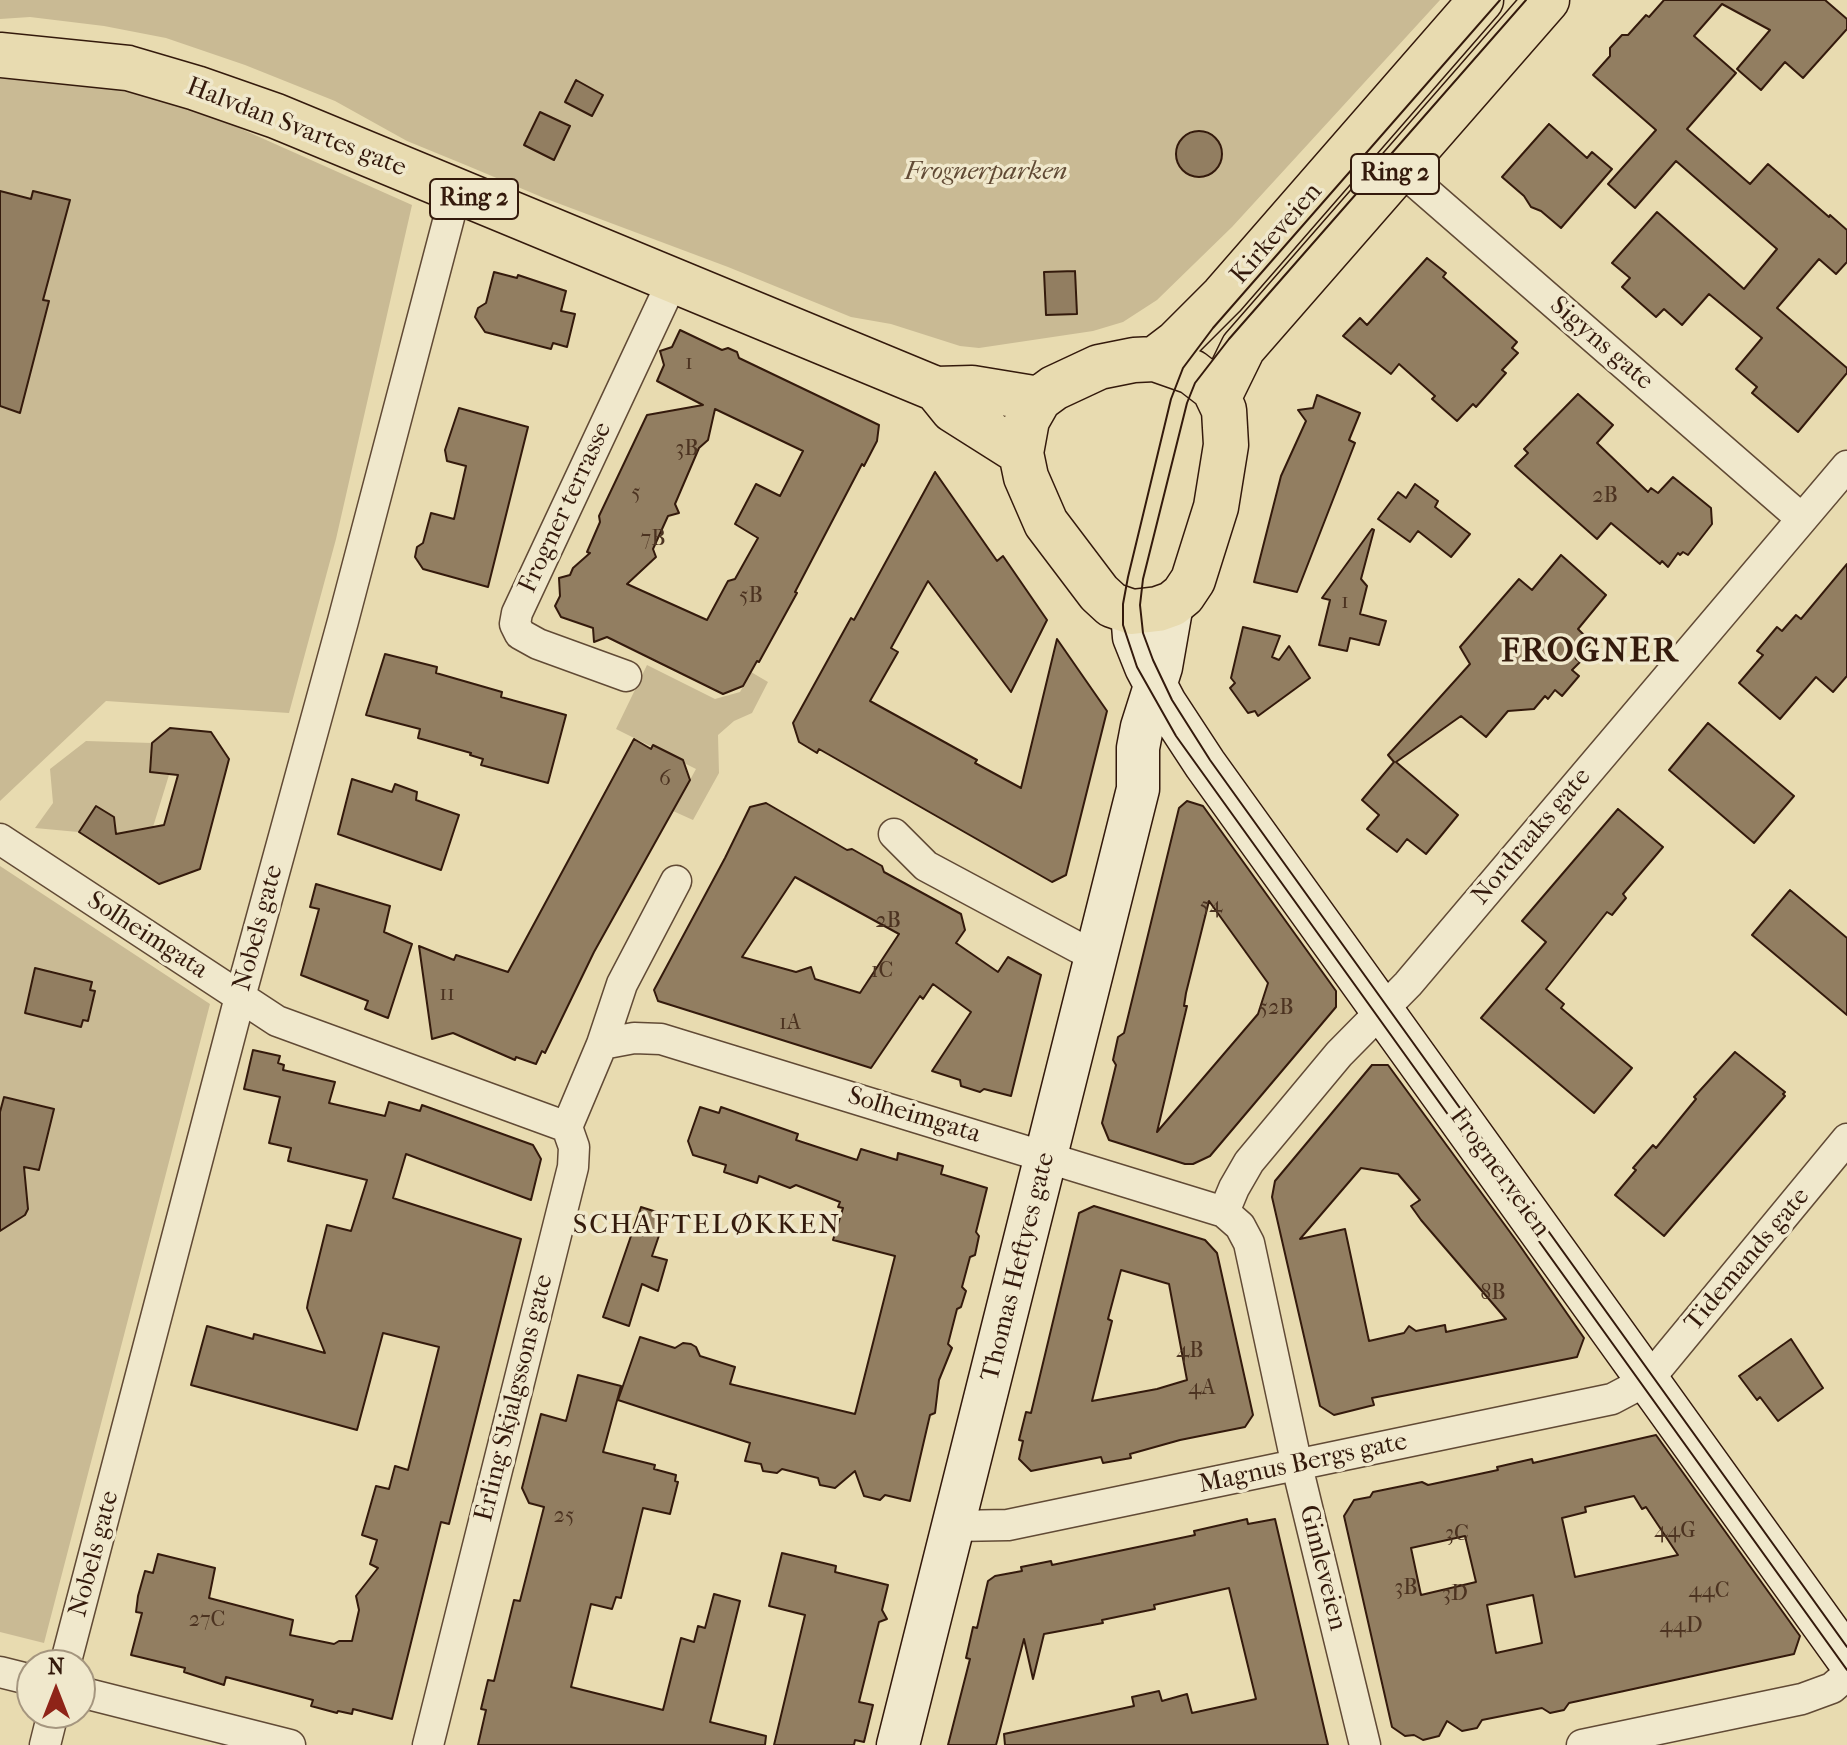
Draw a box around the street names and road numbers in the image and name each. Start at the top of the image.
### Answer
street label: Halvdan Svartes gate [182,72,410,184]
road number: Ring 2 [1351,154,1439,194]
street label: Kirkeveien [1225,177,1329,291]
road number: Ring 2 [430,179,518,219]
street label: Sigyns gate [1543,291,1659,397]
street label: Frogner terrasse [513,418,619,598]
street label: Nordraaks gate [1466,762,1598,912]
street label: Nobels gate [227,862,291,994]
street label: Solheimgata [81,885,213,987]
street label: Solheimgata [844,1081,984,1151]
street label: Frognerveien [1442,1102,1556,1244]
street label: Thomas Heftyes gate [975,1149,1063,1385]
street label: Tidemands gate [1679,1182,1817,1338]
street label: Erling Skjalgssons gate [469,1271,561,1525]
street label: Magnus Bergs gate [1196,1427,1410,1501]
street label: Nobels gate [63,1488,127,1620]
street label: Gimleveien [1291,1502,1353,1634]

